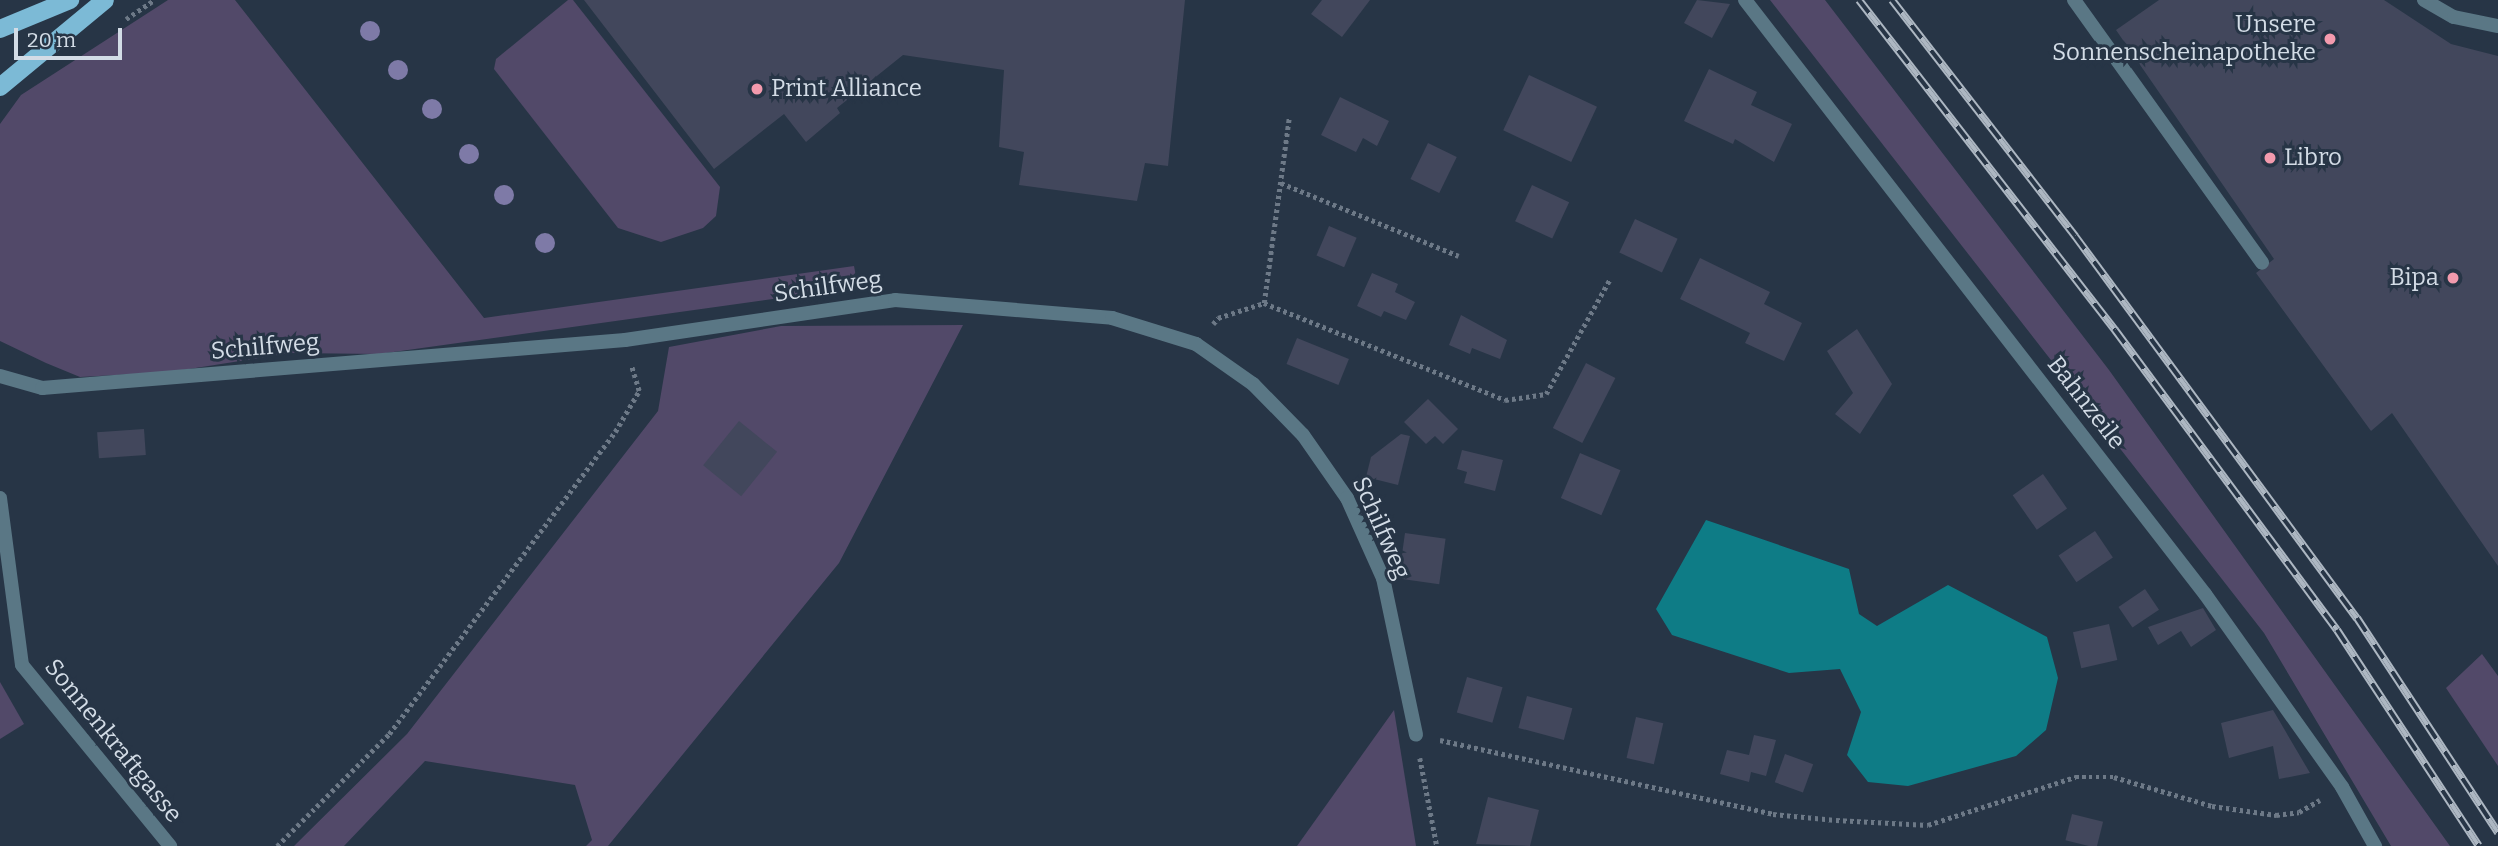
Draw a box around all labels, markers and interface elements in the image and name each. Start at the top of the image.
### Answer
place label: Unsere Sonnenscheinapotheke [2052,11,2316,67]
scale bar [18,14,126,58]
text: 20 m [27,27,76,53]
marker: Unsere Sonnenscheinapotheke [2322,31,2338,47]
place label: Print Alliance [771,75,922,103]
marker: Print Alliance [749,81,765,97]
place label: Libro [2284,144,2342,172]
marker: Libro [2262,150,2278,166]
place label: Bipa [2389,264,2439,292]
street label: Schilfweg [772,265,884,309]
marker: Bipa [2445,270,2461,286]
street label: Schilfweg [210,328,320,366]
street label: Bahnzeile [2041,351,2131,455]
street label: Schilfweg [1346,472,1416,584]
street label: Sonnenkraftgasse [38,653,188,829]

